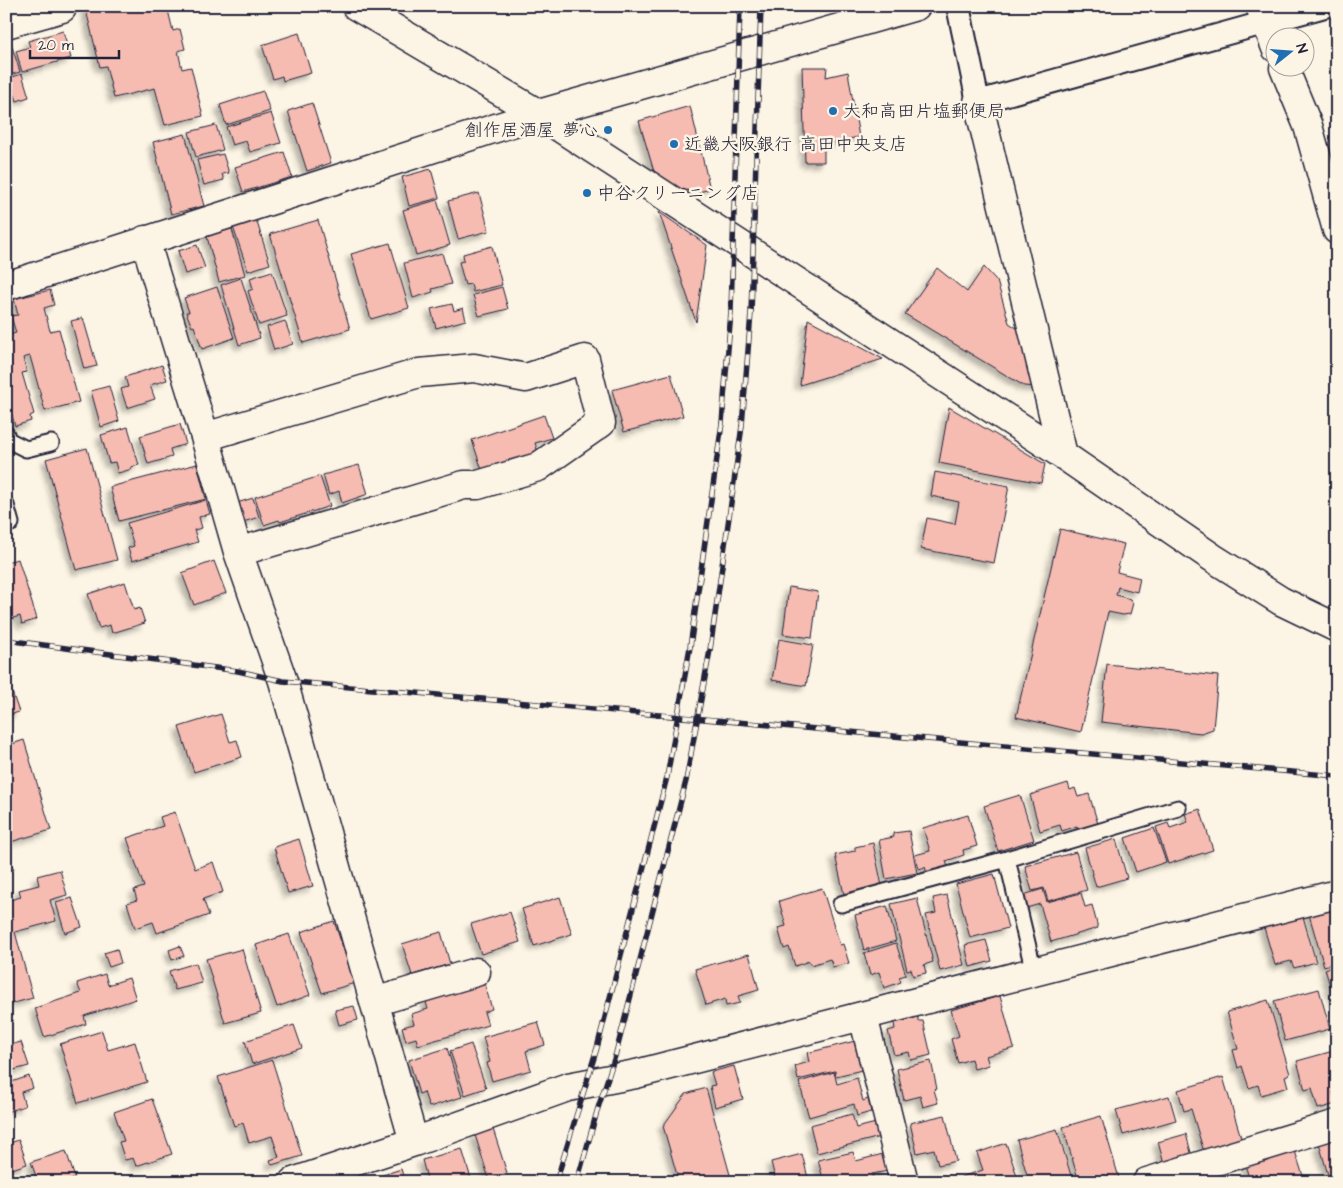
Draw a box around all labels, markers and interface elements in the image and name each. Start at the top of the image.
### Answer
scale bar [30,28,119,60]
north arrow [1266,28,1316,78]
text: 20 m [38,35,74,56]
text: N [1291,41,1312,56]
place label: 大和高田片塩郵便局 [843,99,1005,124]
marker: 大和高田片塩郵便局 [827,105,839,117]
place label: 創作居酒屋 夢心 [465,118,598,143]
marker: 創作居酒屋 夢心 [602,124,614,136]
place label: 近畿大阪銀行 高田中央支店 [684,132,907,157]
marker: 近畿大阪銀行 高田中央支店 [668,138,680,150]
place label: 中谷クリーニング店 [597,181,759,206]
marker: 中谷クリーニング店 [581,187,593,199]

